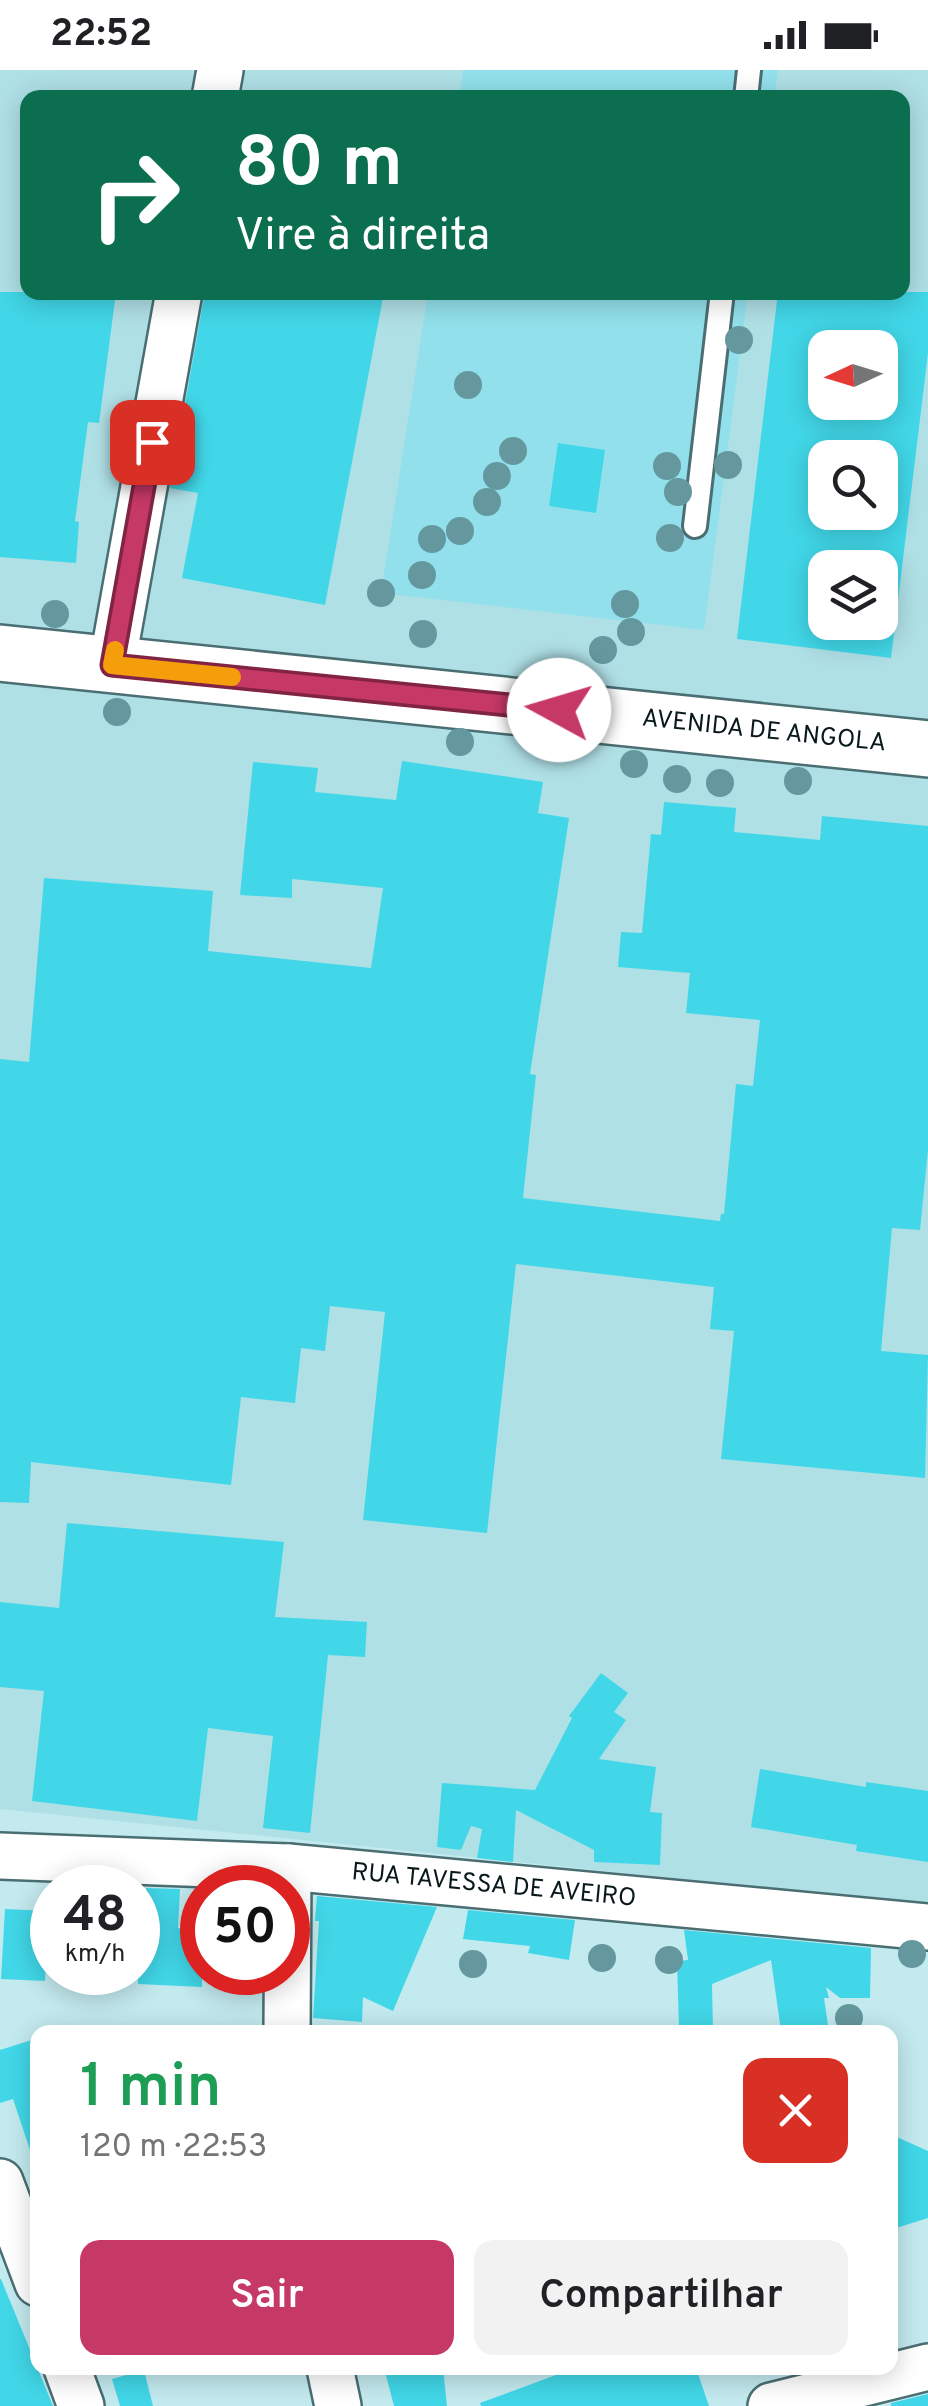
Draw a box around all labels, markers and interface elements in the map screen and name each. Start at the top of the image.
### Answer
text: 22:52 [50,11,152,60]
text: 80 m [235,122,403,211]
icon: right [70,130,200,260]
text: Vire à direita [235,209,490,266]
north arrow [808,330,898,420]
map controls [808,330,898,640]
pin [110,400,195,485]
icon: arrive [125,415,180,470]
button: search [808,440,898,530]
button: layers [808,550,898,640]
position arrow [507,658,611,762]
street label: AVENIDA DE ANGOLA [640,703,888,761]
street label: RUA TAVESSA DE AVEIRO [350,1857,638,1916]
speed limit sign: 50 [180,1865,310,1995]
text: 48 [63,1886,127,1949]
text: km/h [65,1939,125,1971]
text: 1 min [80,2052,221,2128]
button: close [743,2058,848,2163]
text: 120 m · 22:53 [80,2128,267,2168]
button: Sair [80,2240,454,2355]
button: Compartilhar [474,2240,848,2355]

